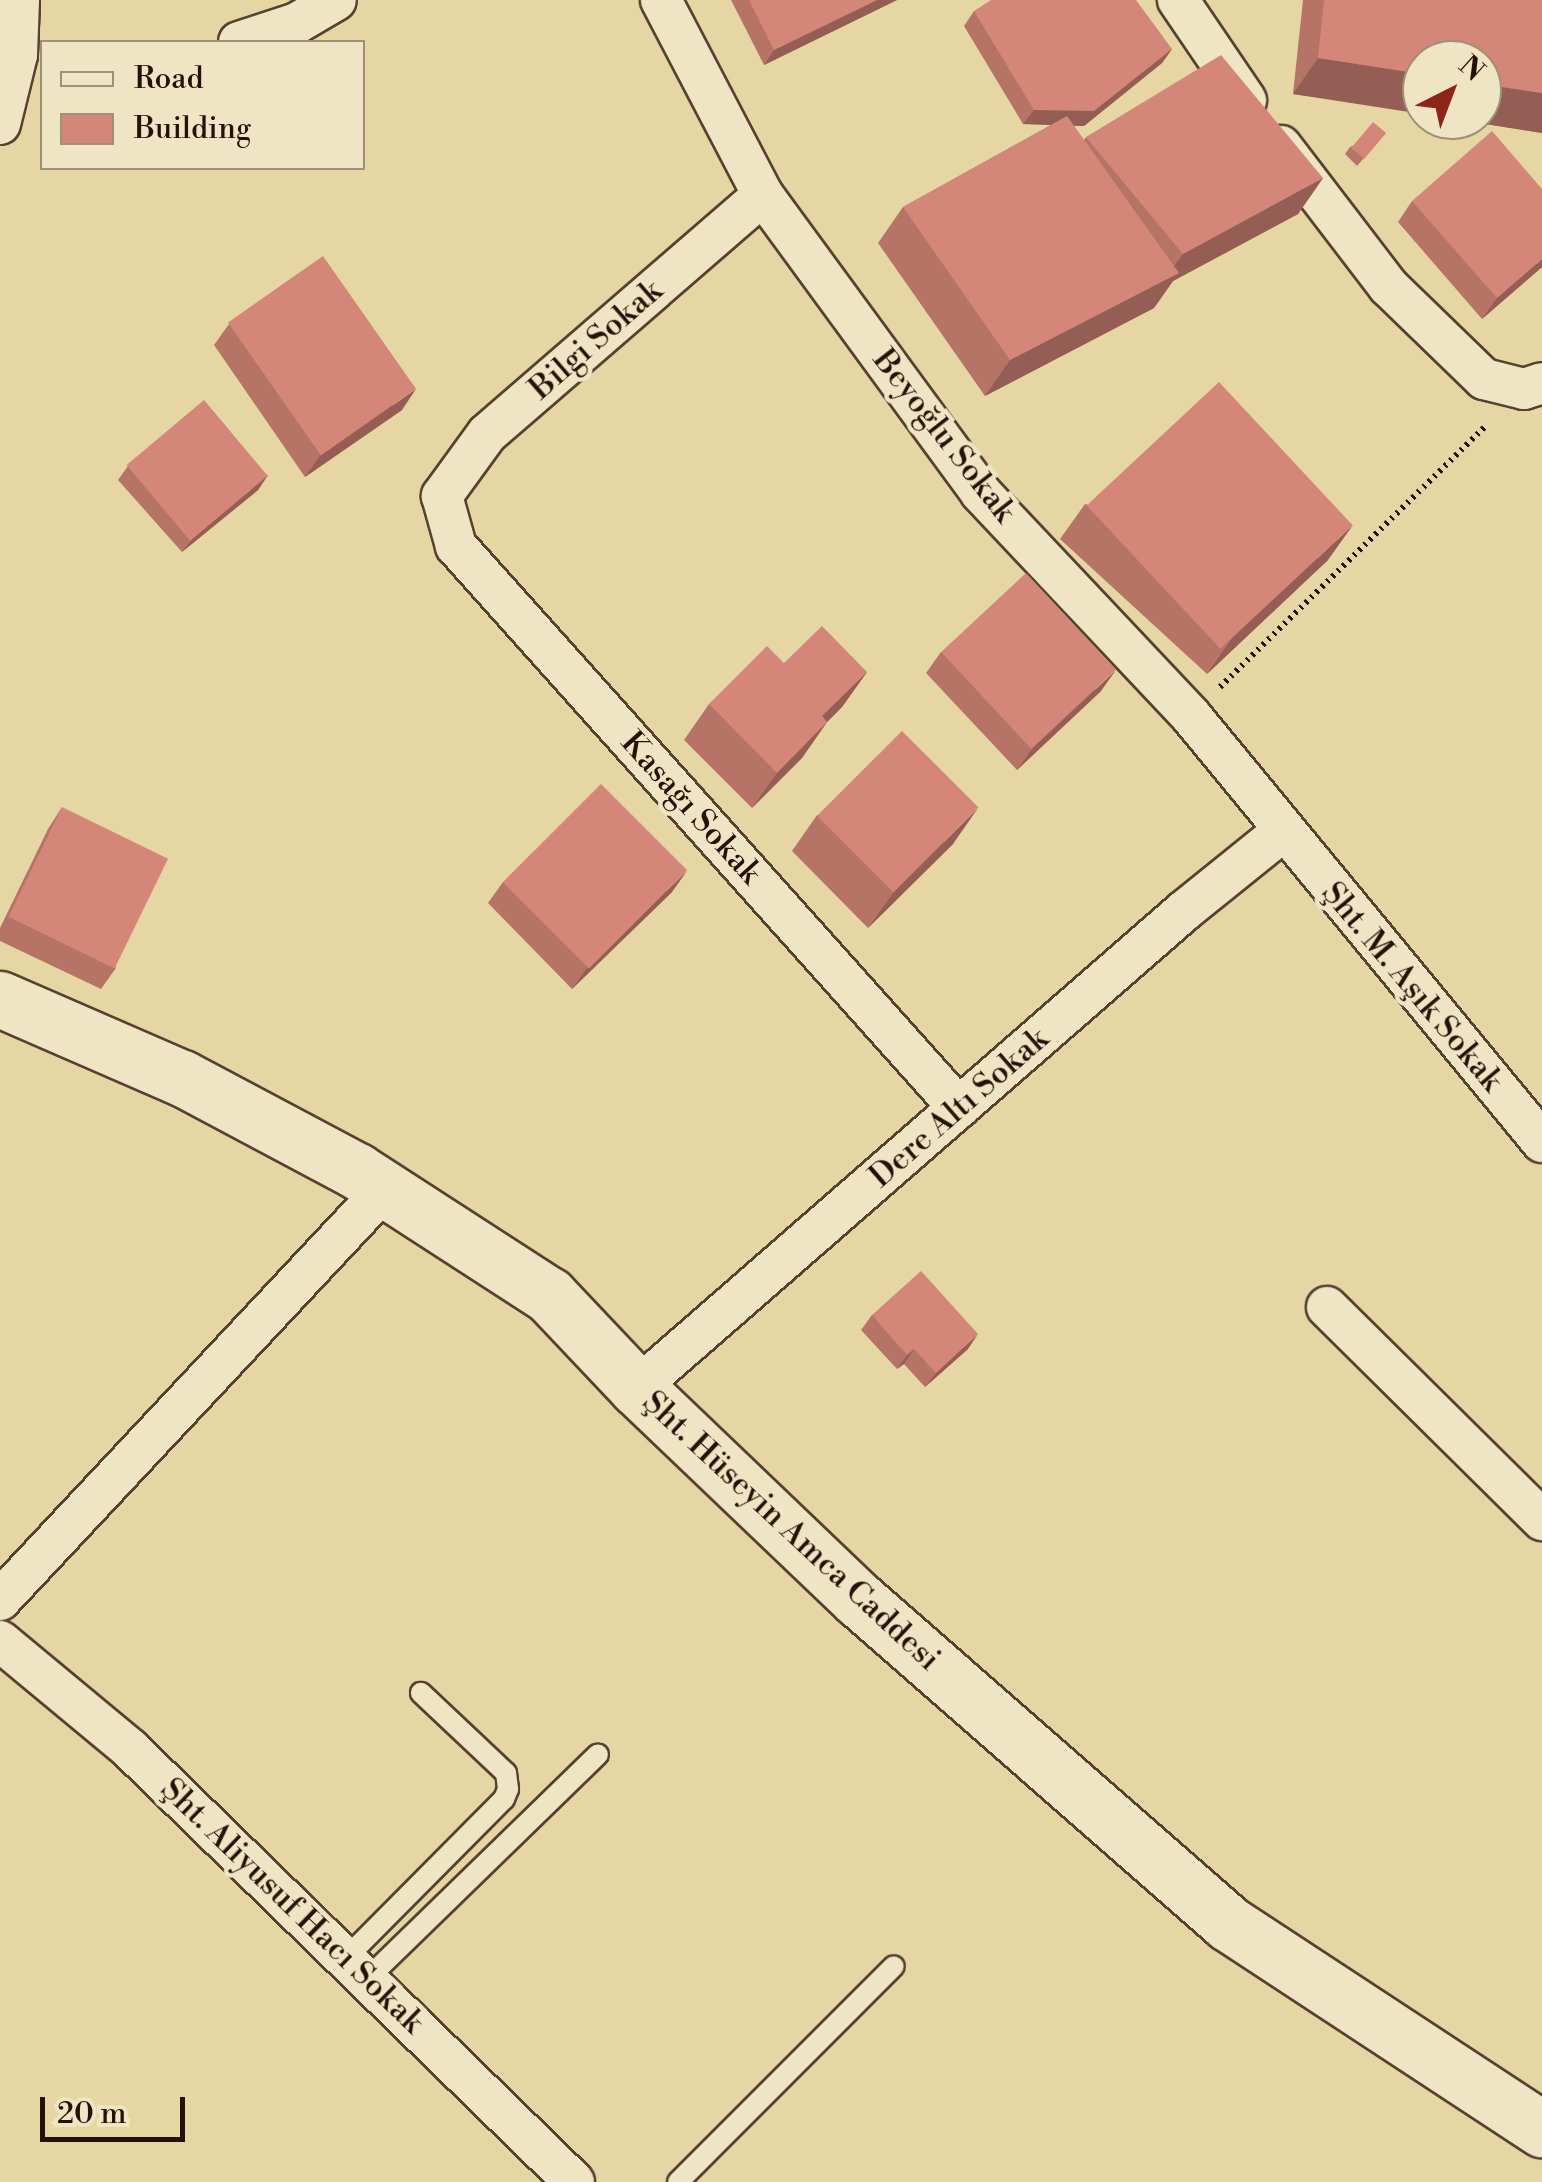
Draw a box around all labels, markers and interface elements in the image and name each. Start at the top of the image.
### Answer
legend [40,40,365,170]
north arrow [1402,40,1502,140]
text: N [1451,48,1491,89]
text: Road [134,60,204,98]
text: Building [134,110,251,148]
street label: Bilgi Sokak [522,272,670,408]
street label: Beyoğlu Sokak [864,342,1024,530]
street label: Kasağı Sokak [613,724,769,892]
street label: Şht. M. Aşık Sokak [1313,874,1511,1100]
street label: Dere Altı Sokak [862,1020,1056,1196]
street label: Şht. Hüseyin Amca Caddesi [634,1383,948,1679]
street label: Şht. Aliyusuf Hacı Sokak [152,1770,432,2042]
scale bar [45,2077,190,2139]
text: 20 m [57,2095,126,2133]

